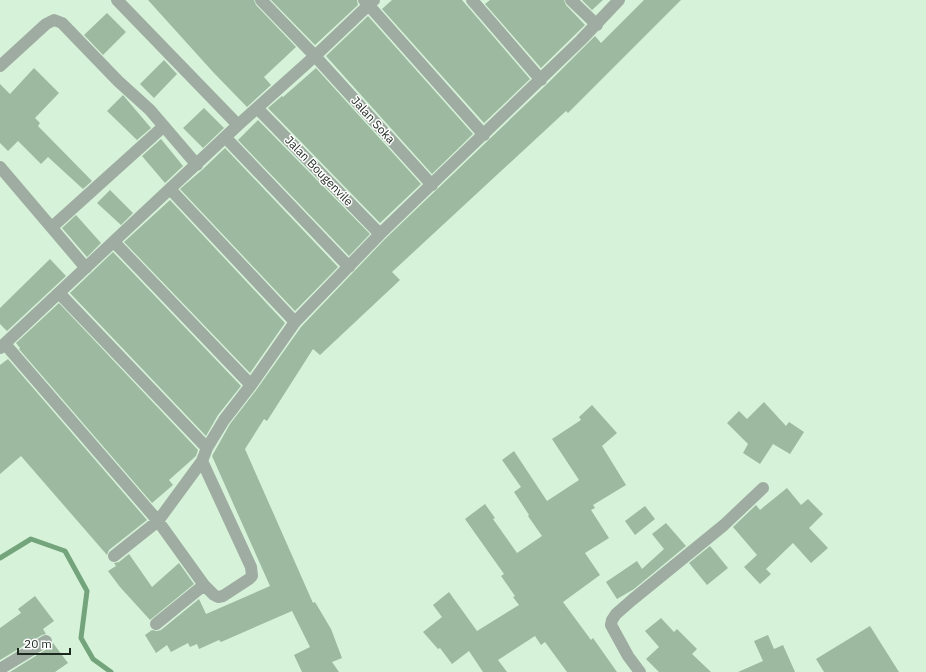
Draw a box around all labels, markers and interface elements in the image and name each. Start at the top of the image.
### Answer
street label: Jalan Soka [348,93,399,147]
street label: Jalan Bougenvile [282,133,357,209]
scale bar [18,630,70,656]
text: 20 m [24,636,52,651]

